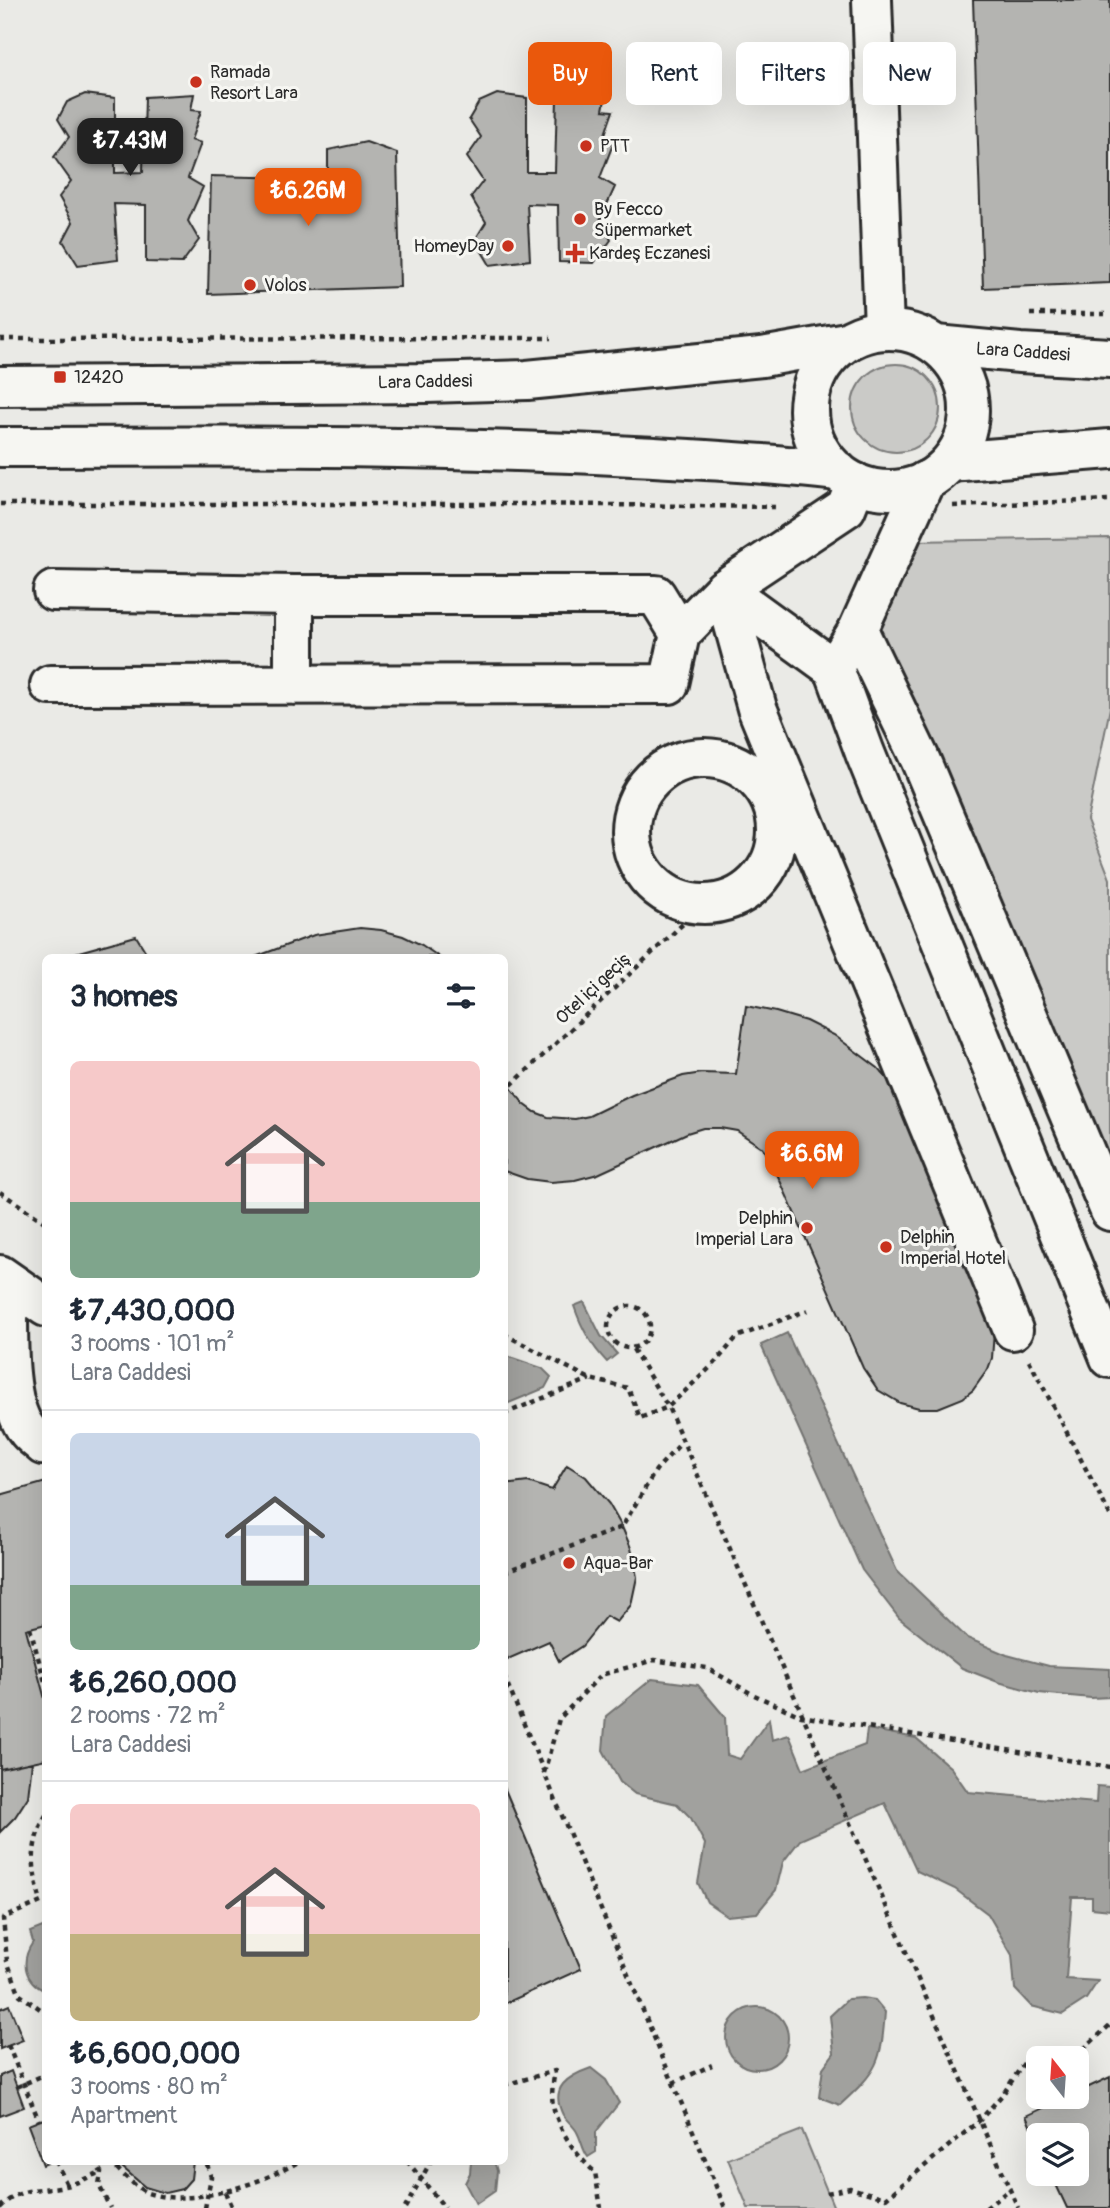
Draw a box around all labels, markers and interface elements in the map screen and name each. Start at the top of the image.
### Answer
chip: Buy [528,42,612,105]
chip: Rent [626,42,722,105]
chip: Filters [736,42,849,105]
chip: New [863,42,956,105]
place label: Ramada Resort Lara [210,61,298,105]
marker: Ramada Resort Lara [188,74,204,90]
pin: ₺7.43M [73,118,187,178]
text: ₺7.43M [93,126,167,155]
place label: PTT [600,135,630,158]
marker: PTT [578,138,594,154]
pin: ₺6.26M [251,168,365,228]
text: ₺6.26M [270,176,346,205]
place label: By Fecco Süpermarket [594,198,693,242]
marker: By Fecco Süpermarket [572,211,588,227]
place label: HomeyDay [414,235,494,258]
marker: HomeyDay [500,238,516,254]
place label: Kardeş Eczanesi [589,242,710,265]
marker: Kardeş Eczanesi [567,245,583,261]
place label: Volos [264,274,306,297]
marker: Volos [242,277,258,293]
street label: Lara Caddesi [975,337,1071,367]
place label: 12420 [74,366,124,389]
marker: 12420 [52,369,68,385]
street label: Lara Caddesi [377,370,473,394]
street label: Otel içi geçiş [551,949,635,1029]
icon: filters [442,977,480,1015]
text: 3 homes [70,978,177,1015]
icon: home [212,1106,338,1232]
pin: ₺6.6M [763,1132,861,1191]
text: ₺6.6M [781,1139,843,1168]
place label: Delphin Imperial Lara [695,1207,793,1251]
marker: Delphin Imperial Lara [799,1220,815,1236]
place label: Delphin Imperial Hotel [900,1226,1006,1270]
marker: Delphin Imperial Hotel [878,1239,894,1255]
text: ₺7,430,000 [70,1292,235,1329]
text: 3 rooms · 101 m² [70,1329,234,1358]
text: Lara Caddesi [70,1358,191,1387]
icon: home [212,1478,338,1604]
place label: Aqua-Bar [583,1552,654,1575]
marker: Aqua-Bar [561,1555,577,1571]
text: ₺6,260,000 [70,1664,237,1701]
text: 2 rooms · 72 m² [70,1701,226,1730]
text: Lara Caddesi [70,1730,191,1759]
icon: home [212,1849,338,1975]
text: ₺6,600,000 [70,2035,241,2072]
north arrow [1026,2046,1088,2109]
map controls [1026,2046,1089,2186]
text: 3 rooms · 80 m² [70,2072,228,2101]
text: Apartment [70,2101,177,2130]
button: layers [1026,2123,1089,2186]

